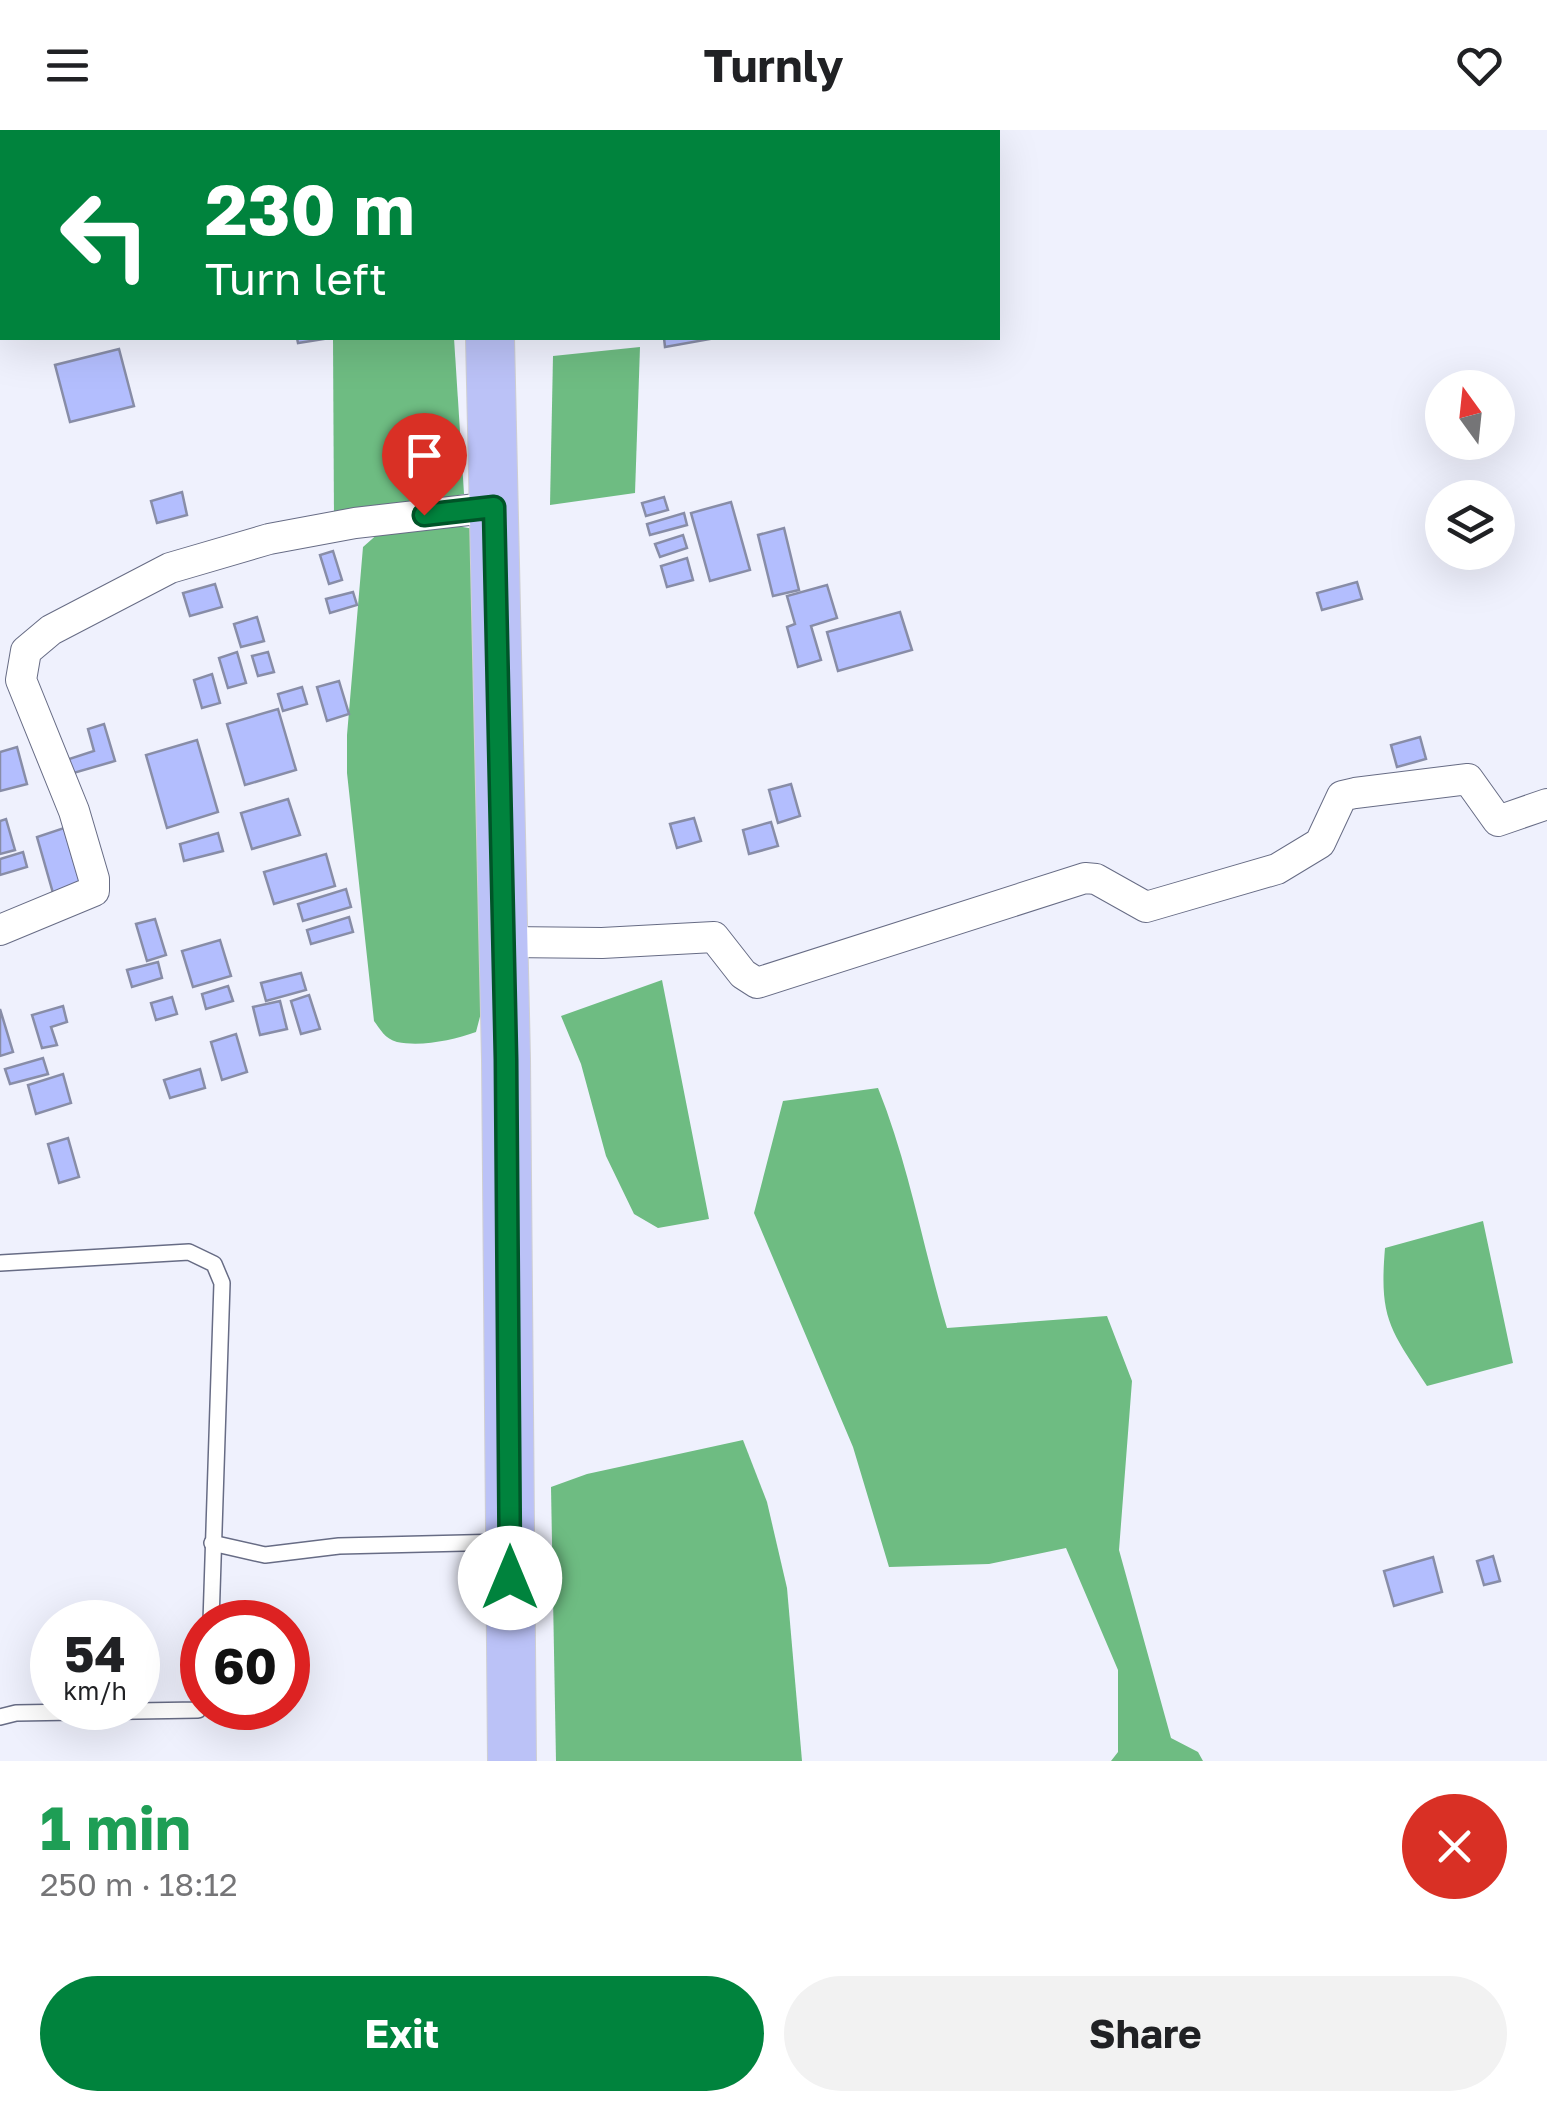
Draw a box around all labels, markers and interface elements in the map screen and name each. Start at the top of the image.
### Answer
icon: menu [40,38,95,93]
text: Turnly [703,38,844,92]
icon: heart [1452,38,1507,93]
text: 230 m [205,166,415,250]
icon: left [40,170,170,300]
text: Turn left [205,251,387,305]
north arrow [1425,370,1515,460]
map controls [1425,370,1515,570]
pin [382,413,467,516]
icon: arrive [397,428,452,483]
button: layers [1425,480,1515,570]
position arrow [458,1526,562,1630]
speed limit sign: 60 [180,1600,310,1730]
text: 54 [64,1623,126,1683]
text: km/h [63,1675,127,1706]
text: 1 min [40,1791,191,1863]
button: close [1402,1794,1507,1899]
text: 250 m · 18:12 [40,1865,238,1903]
button: Exit [40,1976,764,2091]
button: Share [784,1976,1507,2091]

